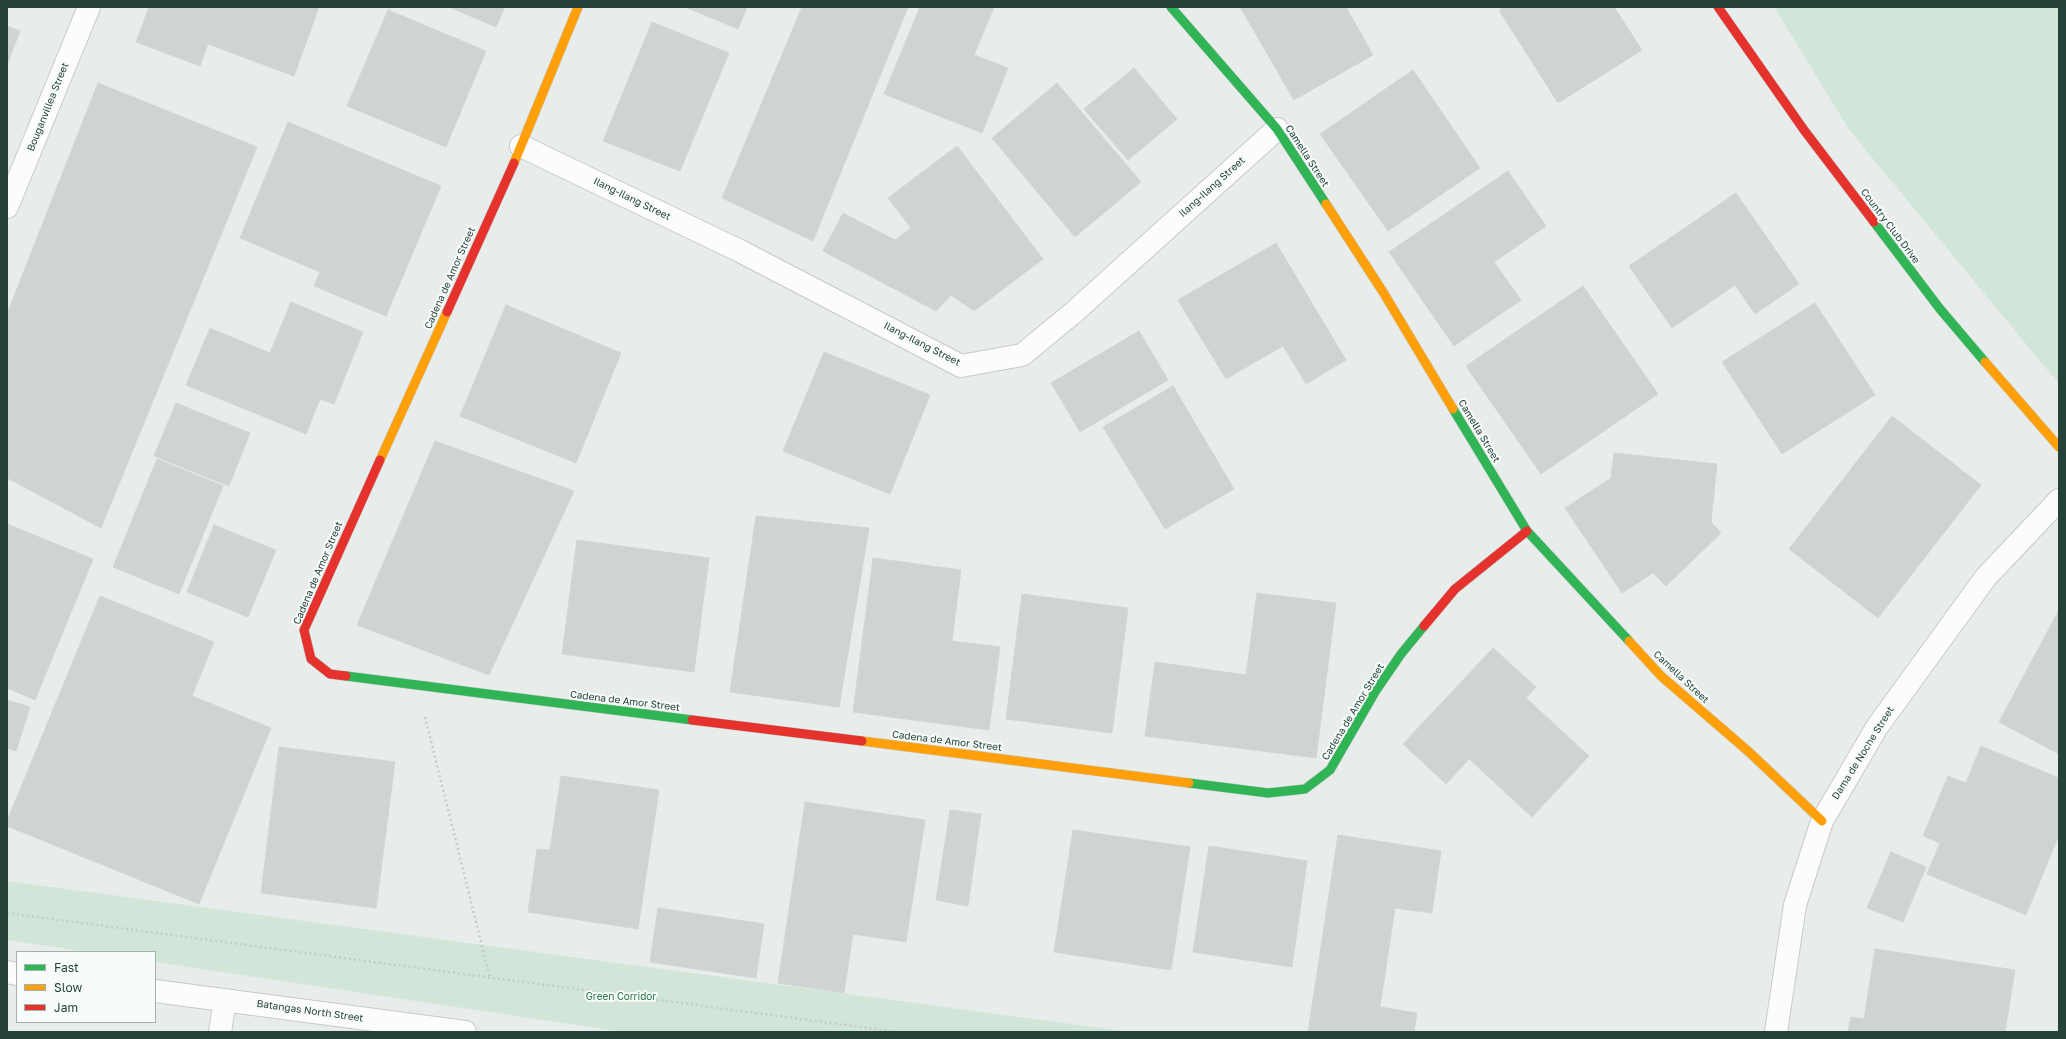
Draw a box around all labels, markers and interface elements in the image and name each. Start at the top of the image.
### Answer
street label: Bouganvillea Street [25,61,71,153]
street label: Camella Street [1283,123,1331,189]
street label: Ilang-Ilang Street [1177,154,1247,220]
street label: Ilang-Ilang Street [591,175,673,223]
street label: Country Club Drive [1858,186,1922,266]
street label: Cadena de Amor Street [422,225,478,331]
street label: Ilang-Ilang Street [882,319,962,369]
street label: Camella Street [1456,397,1502,465]
street label: Cadena de Amor Street [291,520,345,626]
street label: Camella Street [1651,648,1711,706]
street label: Cadena de Amor Street [1319,661,1387,763]
street label: Cadena de Amor Street [569,688,681,714]
street label: Dama de Noche Street [1830,704,1896,802]
street label: Cadena de Amor Street [891,728,1003,754]
legend [16,951,156,1023]
text: Fast [54,960,79,975]
text: Slow [54,980,82,995]
park label: Green Corridor [586,991,656,1003]
street label: Batangas North Street [256,998,364,1024]
text: Jam [54,1000,78,1015]

